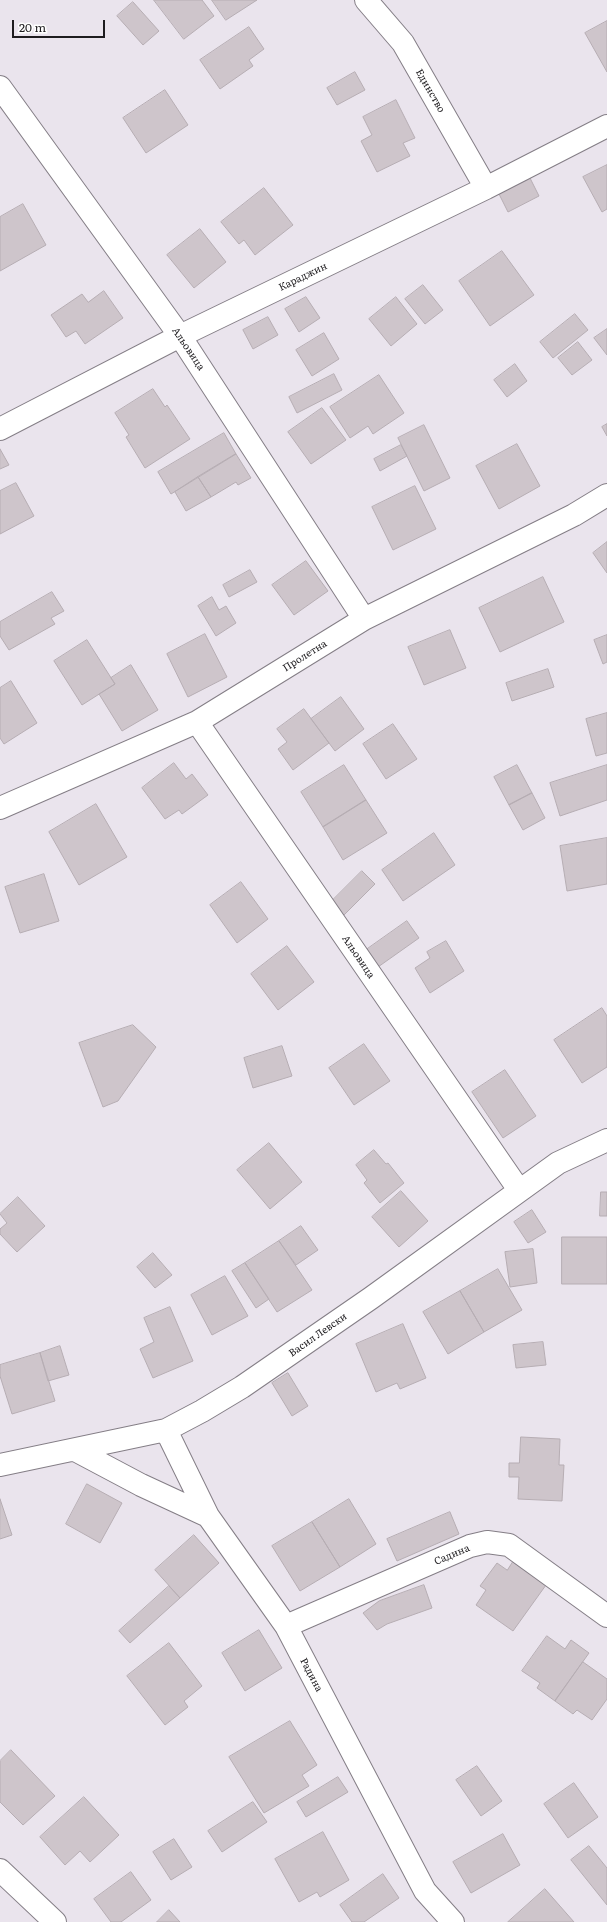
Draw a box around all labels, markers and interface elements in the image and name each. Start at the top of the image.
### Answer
scale bar [14,12,107,38]
text: 20 m [19,18,46,36]
street label: Единство [413,67,447,115]
street label: Караджин [277,260,329,294]
street label: Альовица [169,325,207,373]
street label: Пролетна [281,638,329,674]
street label: Альовица [339,933,377,981]
street label: Васил Левски [287,1311,349,1359]
street label: Садина [432,1542,472,1568]
street label: Радина [297,1656,325,1694]

